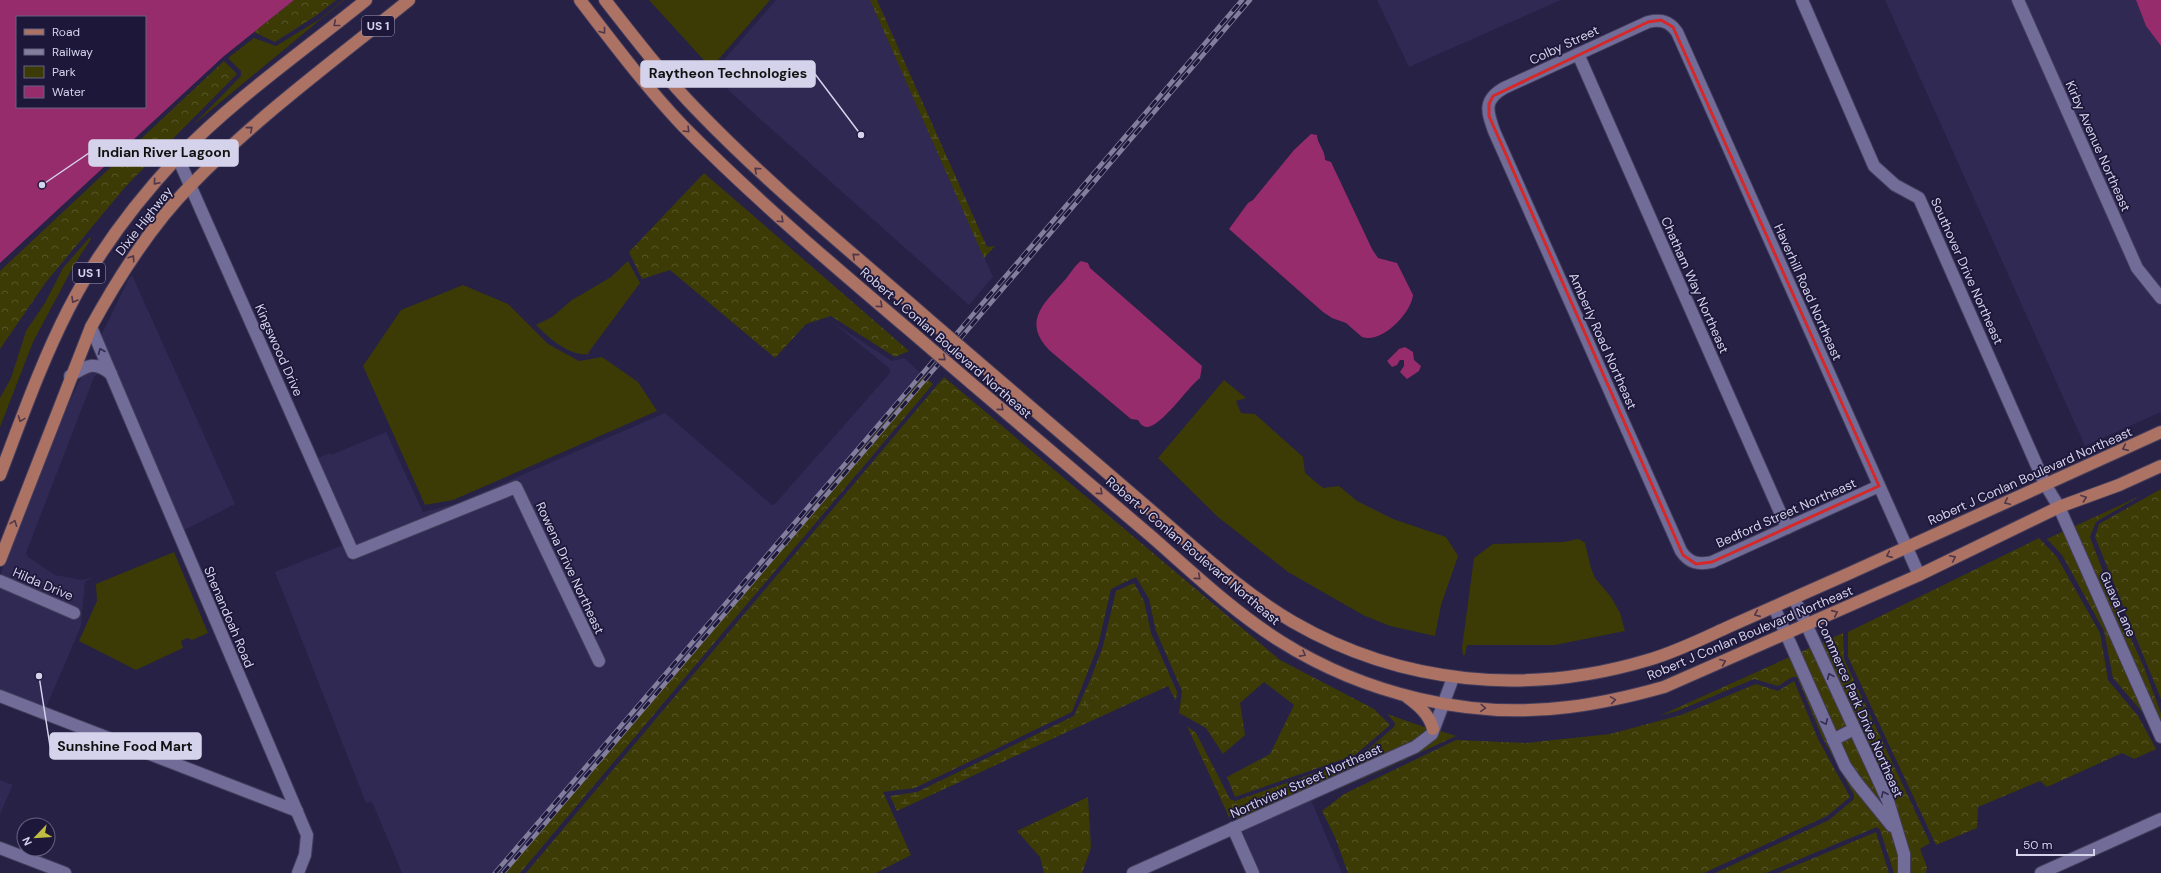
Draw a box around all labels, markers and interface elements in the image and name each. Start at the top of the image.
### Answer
legend [16,16,146,108]
road number: US 1 [362,16,394,36]
one-way arrow [333,20,340,27]
street label: Colby Street [1526,21,1602,69]
text: Road [52,24,80,40]
one-way arrow [599,26,606,33]
text: Railway [52,44,93,60]
callout: Raytheon Technologies [641,61,815,87]
text: Park [52,64,76,80]
text: Raytheon Technologies [649,64,807,82]
street label: Kirby Avenue Northeast [2061,78,2135,214]
text: Water [52,84,86,100]
one-way arrow [682,125,690,133]
one-way arrow [246,127,253,134]
callout: Indian River Lagoon [89,140,238,166]
text: Indian River Lagoon [97,143,231,161]
one-way arrow [755,168,762,175]
one-way arrow [153,178,160,185]
street label: Dixie Highway [112,183,176,259]
street label: Southover Drive Northeast [1927,195,2007,347]
street label: Chatham Way Northeast [1657,214,1733,356]
one-way arrow [777,215,784,222]
street label: Haverhill Road Northeast [1770,221,1846,363]
one-way arrow [852,254,860,261]
one-way arrow [127,256,134,263]
road number: US 1 [73,263,105,283]
street label: Robert J Conlan Boulevard Northeast [857,264,1035,422]
street label: Amberly Road Northeast [1565,270,1641,412]
one-way arrow [71,296,78,303]
one-way arrow [875,300,883,307]
street label: Kingswood Drive [251,301,307,399]
one-way arrow [97,347,105,354]
one-way arrow [938,354,945,361]
one-way arrow [996,403,1003,410]
one-way arrow [18,416,26,423]
street label: Robert J Conlan Boulevard Northeast [1925,423,2135,529]
one-way arrow [2122,443,2130,451]
street label: Robert J Conlan Boulevard Northeast [1103,473,1283,629]
street label: Bedford Street Northeast [1713,474,1859,552]
one-way arrow [1095,488,1102,495]
one-way arrow [2080,494,2087,502]
one-way arrow [2004,497,2011,505]
street label: Rowena Drive Northeast [532,499,608,637]
one-way arrow [9,520,17,527]
one-way arrow [1885,551,1892,559]
one-way arrow [1949,556,1957,563]
street label: Hilda Drive [10,564,76,604]
street label: Shenandoah Road [200,564,258,670]
street label: Guava Lane [2096,569,2140,639]
one-way arrow [1194,572,1201,579]
street label: Robert J Conlan Boulevard Northeast [1645,582,1855,684]
one-way arrow [1754,609,1762,617]
one-way arrow [1831,610,1839,618]
street label: Commerce Park Drive Northeast [1813,616,1907,800]
one-way arrow [1299,649,1306,656]
one-way arrow [1718,659,1726,667]
one-way arrow [1827,673,1835,681]
one-way arrow [1610,696,1616,705]
one-way arrow [1480,703,1486,712]
one-way arrow [1820,717,1828,725]
callout: Sunshine Food Mart [50,733,201,759]
text: Sunshine Food Mart [57,737,193,755]
street label: Northview Street Northeast [1227,740,1385,822]
one-way arrow [1881,791,1889,798]
north arrow [16,817,56,857]
scale bar [2017,831,2094,857]
text: N [19,835,35,848]
text: 50 m [2023,837,2052,853]

